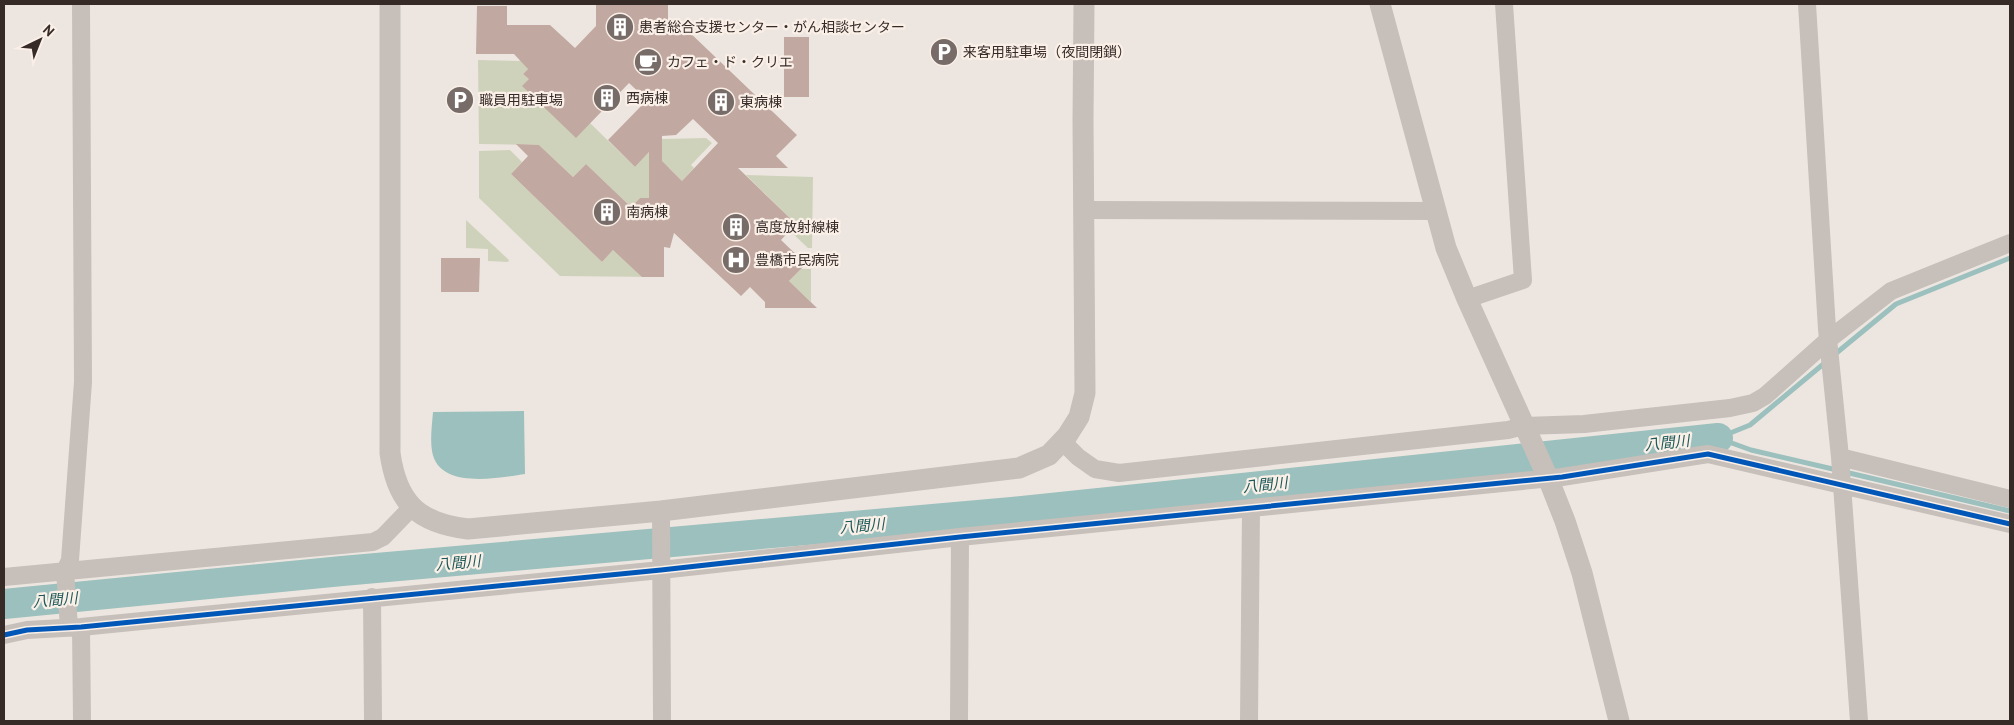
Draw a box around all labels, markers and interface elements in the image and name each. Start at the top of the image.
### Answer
building icon: 患者総合支援センター・がん相談センター [605,12,635,42]
north arrow [15,15,65,65]
place label: 患者総合支援センター・がん相談センター [639,18,905,36]
text: N [39,21,58,40]
parking icon: 来客用駐車場（夜間閉鎖） [929,37,959,67]
place label: 来客用駐車場（夜間閉鎖） [963,43,1131,61]
cafe icon: カフェ・ド・クリエ [633,47,663,77]
place label: カフェ・ド・クリエ [667,53,793,71]
building icon: 西病棟 [592,83,622,113]
parking icon: 職員用駐車場 [445,85,475,115]
building icon: 東病棟 [706,87,736,117]
place label: 西病棟 [626,89,668,107]
place label: 職員用駐車場 [479,91,563,109]
place label: 東病棟 [740,93,782,111]
building icon: 南病棟 [592,197,622,227]
place label: 南病棟 [626,203,668,221]
building icon: 高度放射線棟 [721,212,751,242]
place label: 高度放射線棟 [755,218,839,236]
hospital icon: 豊橋市民病院 [721,245,751,275]
place label: 豊橋市民病院 [755,251,839,269]
water label: 八間川 [1644,430,1692,454]
water label: 八間川 [1242,472,1290,496]
water label: 八間川 [839,514,887,537]
water label: 八間川 [435,551,483,574]
water label: 八間川 [32,588,80,611]

